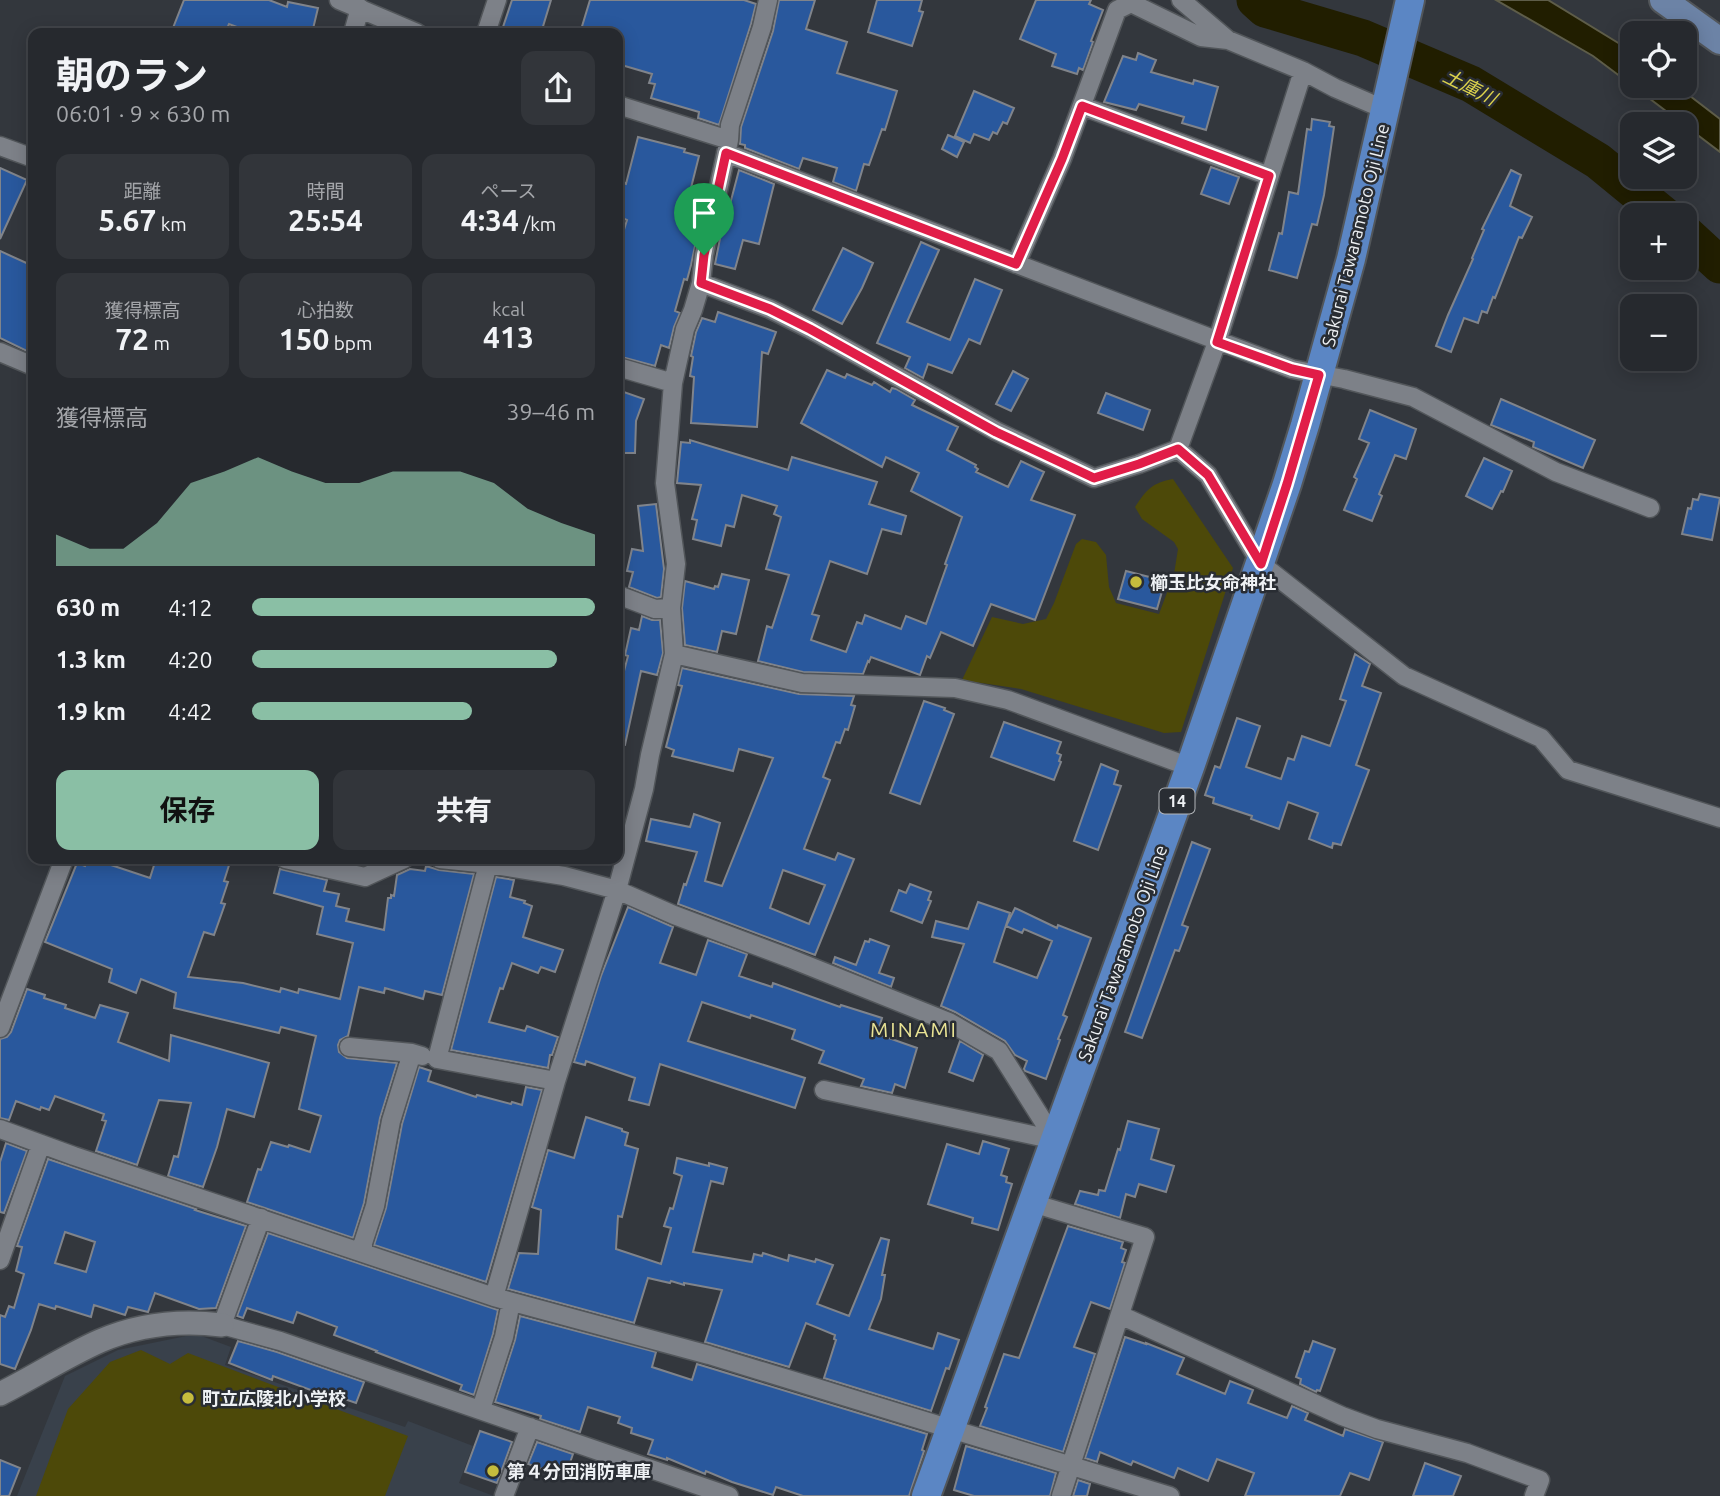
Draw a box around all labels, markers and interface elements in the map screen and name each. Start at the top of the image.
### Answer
map controls [1620,21,1697,371]
button: locate [1620,21,1697,98]
button: share [521,51,595,125]
text: 朝のラン [56,54,208,96]
water label: 土庫川 [1440,64,1502,111]
text: 06:01 · 9 × 630 m [56,101,230,126]
button: layers [1620,112,1697,189]
street label: Sakurai Tawaramoto Oji Line [1318,122,1392,348]
text: 距離 [123,180,162,202]
text: 時間 [306,180,345,202]
text: ペース [480,180,537,202]
pin [674,183,734,255]
icon: arrive [685,194,723,232]
text: 5.67 [98,203,156,237]
text: 25:54 [288,203,363,237]
text: 4:34 [461,203,519,237]
button: + [1620,203,1697,280]
text: km [156,213,187,235]
text: /km [519,213,556,235]
button: − [1620,294,1697,371]
text: kcal [492,298,525,320]
text: 獲得標高 [104,299,181,321]
text: 心拍数 [297,299,354,321]
text: 413 [483,320,534,354]
text: 72 [115,322,149,356]
text: 150 [279,322,329,356]
text: m [149,332,170,354]
text: bpm [329,332,372,354]
text: 39–46 m [507,399,595,424]
text: 獲得標高 [56,405,148,430]
place label: 櫛玉比女命神社 [1150,572,1276,592]
marker: 櫛玉比女命神社 [1128,574,1144,590]
text: 630 m [56,595,120,620]
text: 4:12 [168,595,213,620]
text: 1.3 km [56,647,126,672]
text: 4:20 [168,647,213,672]
text: 1.9 km [56,699,126,724]
text: 4:42 [168,699,213,724]
button: 保存 [56,770,319,850]
button: 共有 [333,770,595,850]
road number: 14 [1160,788,1194,814]
street label: Sakurai Tawaramoto Oji Line [1073,842,1171,1064]
district label: MINAMI [870,1017,958,1041]
place label: 町立広陵北小学校 [202,1388,346,1408]
marker: 町立広陵北小学校 [180,1390,196,1406]
place label: 第４分団消防車庫 [507,1461,651,1481]
marker: 第４分団消防車庫 [485,1463,501,1479]

